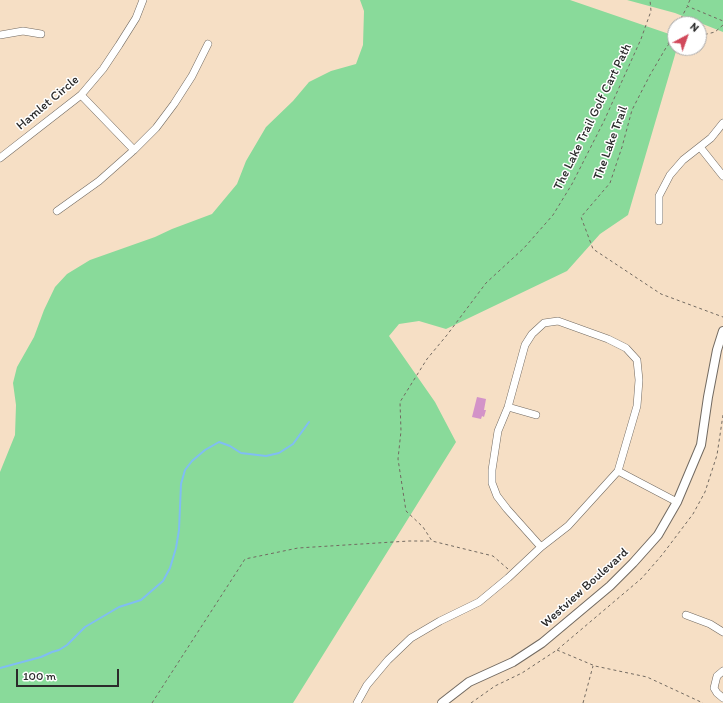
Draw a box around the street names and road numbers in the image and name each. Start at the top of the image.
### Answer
street label: The Lake Trail Golf Cart Path [551,41,635,193]
street label: Hamlet Circle [13,72,83,134]
street label: The Lake Trail [590,104,632,182]
street label: Westview Boulevard [538,545,632,631]

